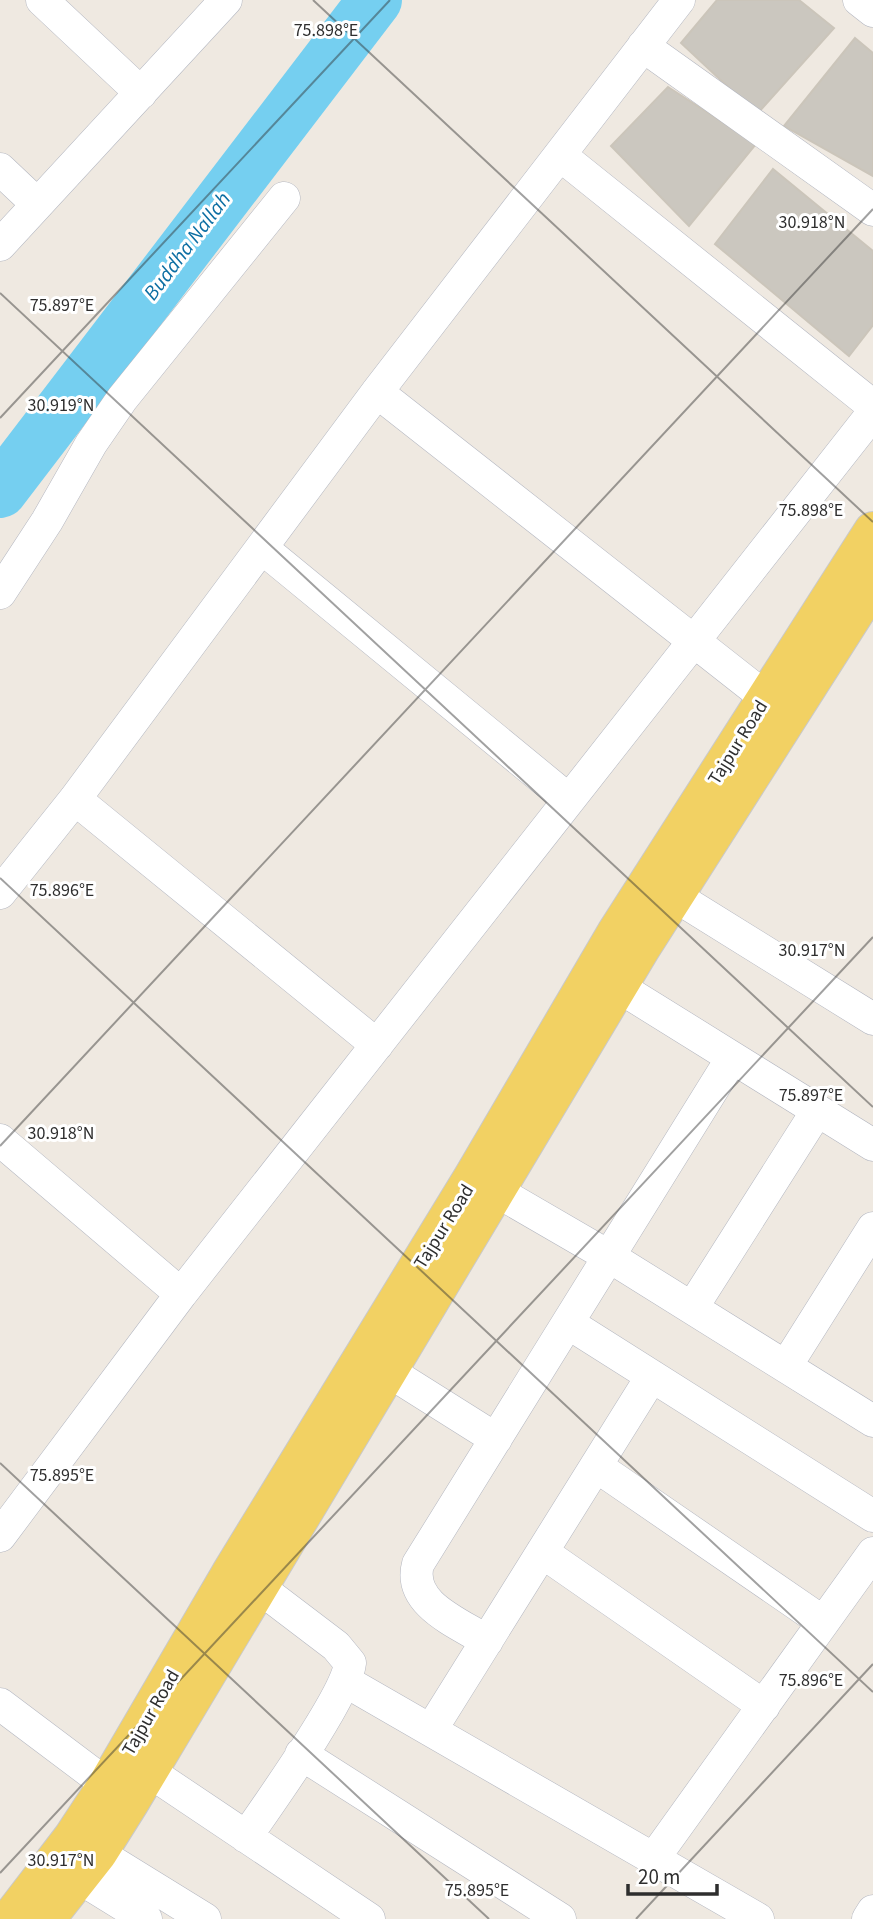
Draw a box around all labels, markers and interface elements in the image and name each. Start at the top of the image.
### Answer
text: 75.898°E [294,18,358,43]
water label: Buddha Nallah [136,186,238,306]
text: 30.918°N [779,210,845,235]
text: 75.897°E [30,293,94,318]
text: 30.919°N [28,393,94,418]
text: 75.898°E [779,498,843,523]
street label: Tajpur Road [702,695,775,790]
text: 75.896°E [30,878,94,903]
text: 30.917°N [779,938,845,963]
text: 75.897°E [779,1083,843,1108]
text: 30.918°N [28,1121,94,1146]
street label: Tajpur Road [408,1179,481,1274]
text: 75.895°E [30,1463,94,1488]
street label: Tajpur Road [116,1665,187,1761]
text: 75.896°E [779,1668,843,1693]
text: 30.917°N [28,1848,94,1873]
scale bar [628,1853,717,1897]
text: 20 m [638,1862,680,1892]
text: 75.895°E [445,1878,509,1903]

